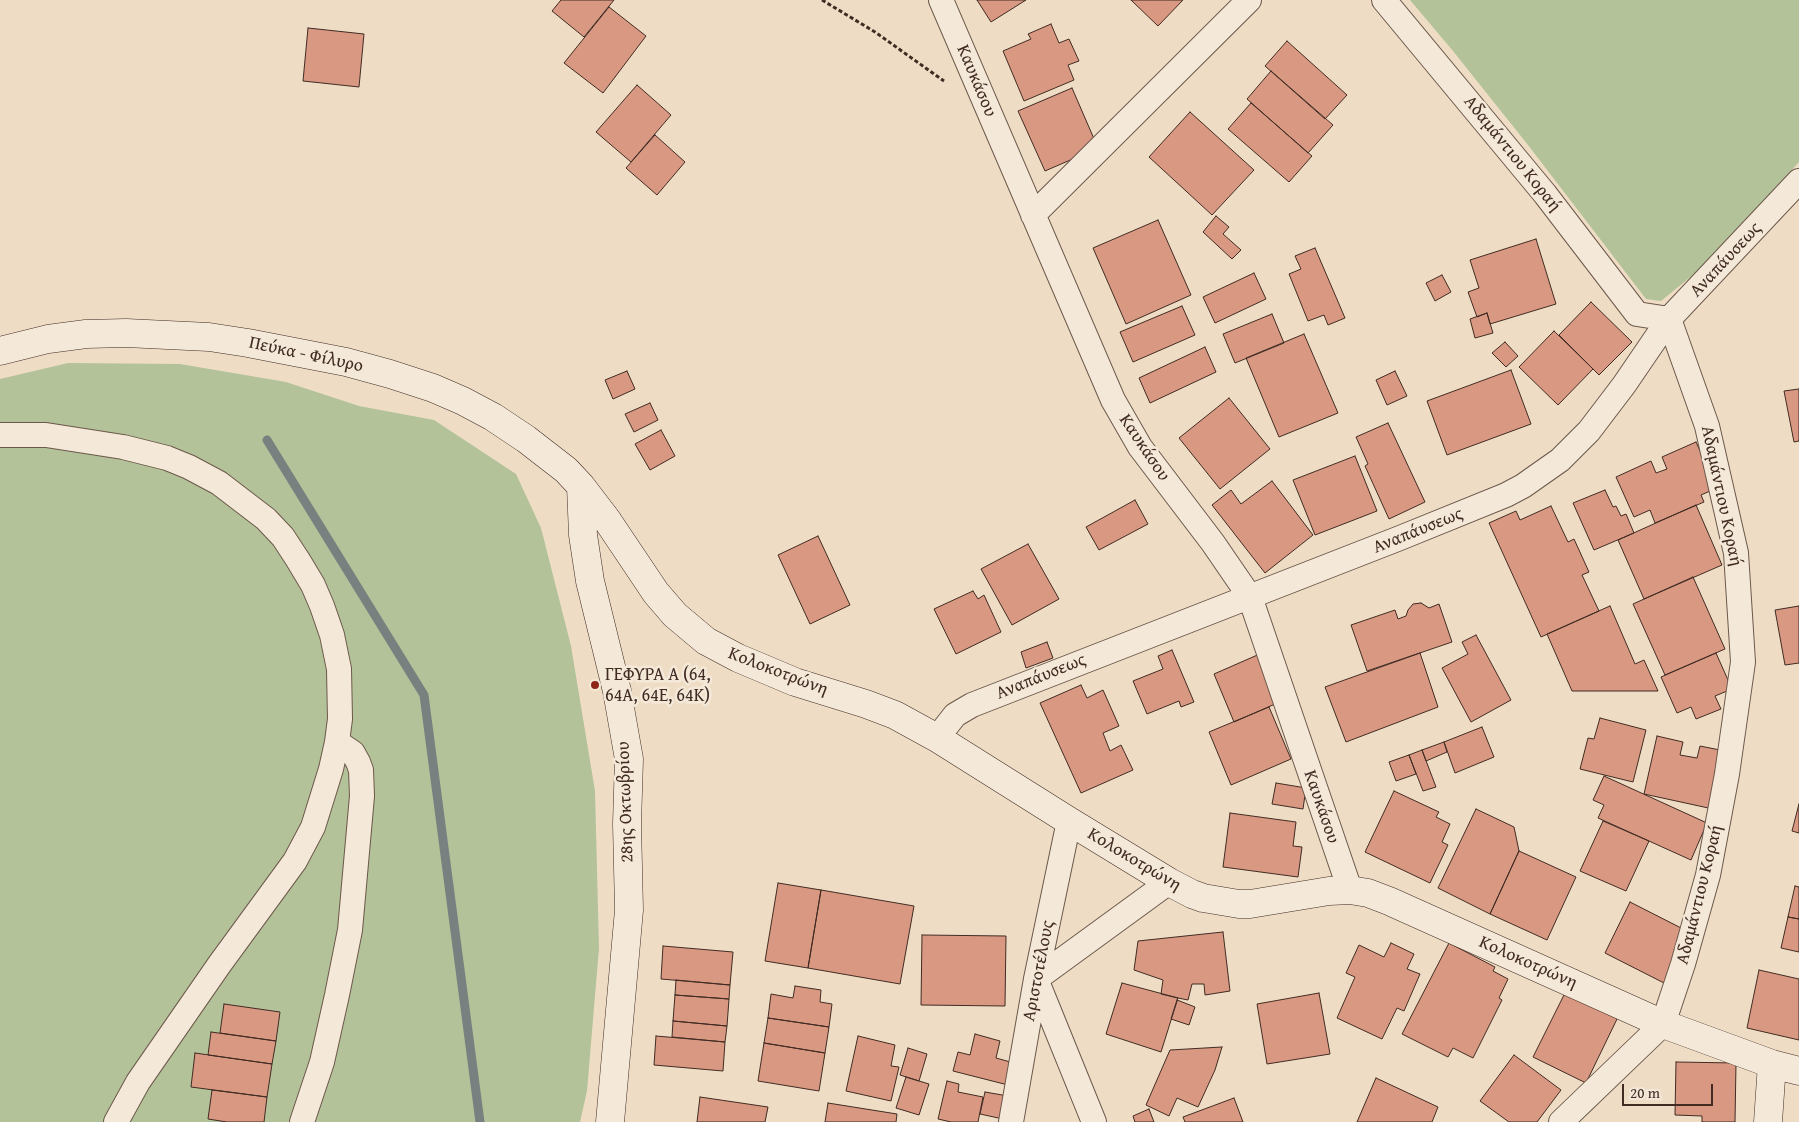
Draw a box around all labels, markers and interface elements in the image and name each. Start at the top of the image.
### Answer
street label: Καυκάσου [951,42,1001,120]
street label: Αδαμάντιου Κοραή [1459,92,1565,216]
street label: Αναπάυσεως [1686,218,1766,302]
street label: Πεύκα - Φίλυρο [247,332,365,378]
street label: Καυκάσου [1114,410,1174,486]
street label: Αδαμάντιου Κοραή [1696,424,1746,568]
street label: Αναπάυσεως [1370,503,1466,559]
street label: Κολοκοτρώνη [725,643,831,701]
street label: Αναπάυσεως [993,649,1089,705]
place label: ΓΕΦΥΡΑ A (64, 64Α, 64Ε, 64Κ) [605,664,711,706]
marker: ΓΕΦΥΡΑ A (64, 64Α, 64Ε, 64Κ) [589,679,601,691]
street label: 28ης Οκτωβρίου [613,741,639,863]
street label: Καυκάσου [1298,768,1344,846]
street label: Αδαμάντιου Κοραή [1672,823,1728,967]
street label: Κολοκοτρώνη [1083,824,1185,896]
street label: Αριστοτέλους [1019,919,1059,1023]
street label: Κολοκοτρώνη [1476,932,1580,994]
scale bar [1624,1074,1715,1106]
text: 20 m [1630,1082,1660,1103]

